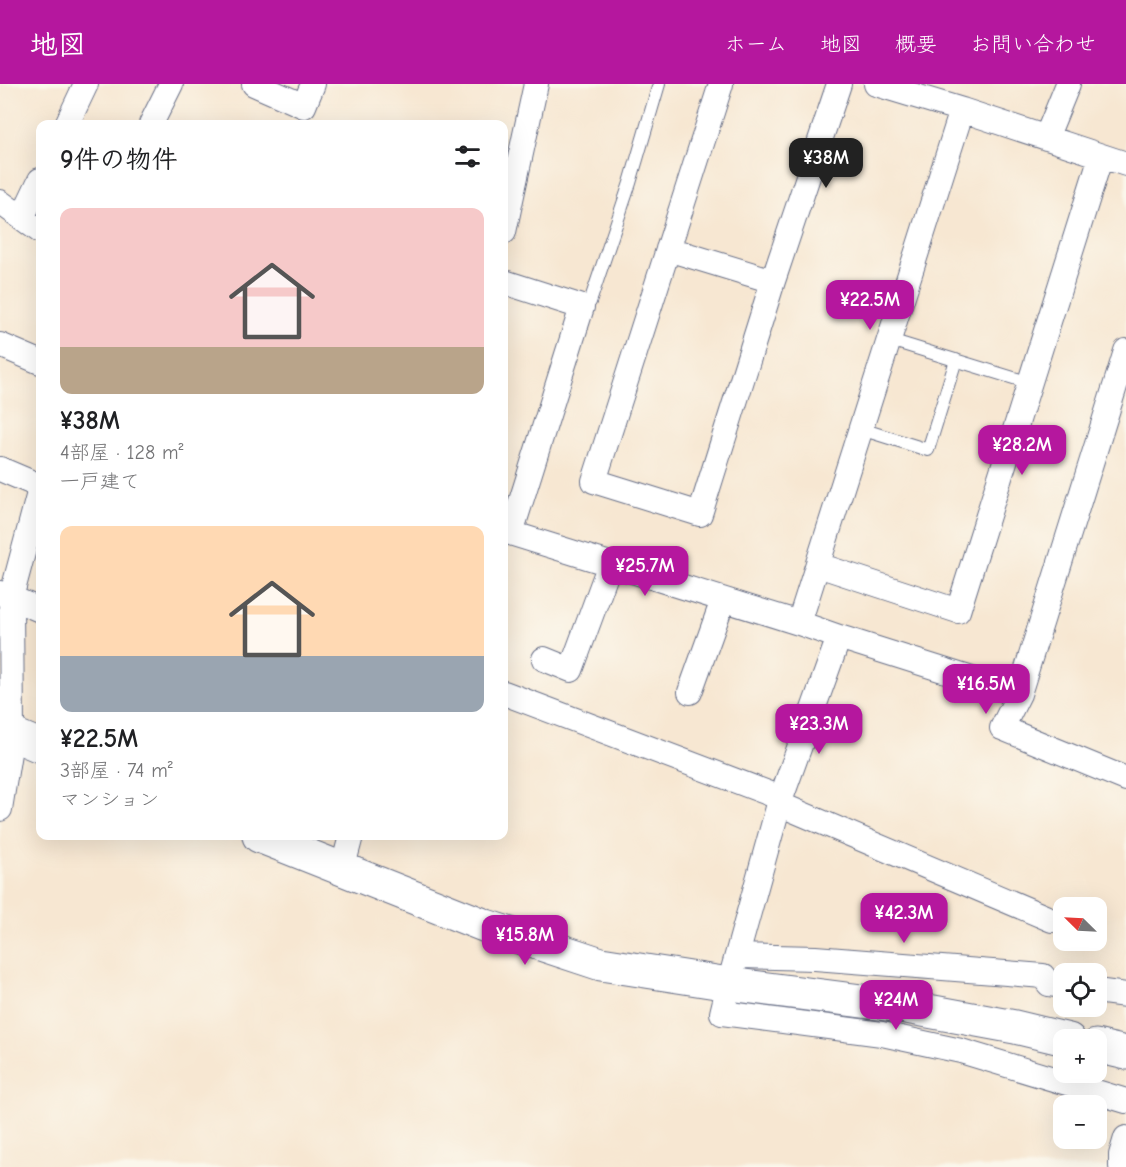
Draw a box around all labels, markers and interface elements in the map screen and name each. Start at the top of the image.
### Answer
text: 地図 [30,29,86,61]
text: ホーム [725,32,787,56]
text: 地図 [820,32,862,56]
text: 概要 [895,32,937,56]
text: お問い合わせ [970,32,1096,56]
pin: ¥38M [790,138,862,189]
icon: filters [451,140,484,173]
text: 9件の物件 [60,145,178,175]
text: ¥38M [803,146,849,169]
icon: home [218,247,326,355]
pin: ¥22.5M [821,280,919,331]
text: ¥22.5M [840,288,900,311]
text: ¥38M [60,406,120,436]
pin: ¥28.2M [973,425,1071,476]
text: ¥28.2M [992,433,1052,456]
text: 4部屋 · 128 m² [60,441,183,464]
text: 一戸建て [60,470,140,493]
pin: ¥25.7M [596,546,694,597]
text: ¥25.7M [615,554,675,577]
icon: home [218,565,326,673]
pin: ¥16.5M [937,664,1035,715]
text: ¥16.5M [957,672,1015,695]
pin: ¥23.3M [770,704,868,755]
text: ¥23.3M [789,712,849,735]
text: ¥22.5M [60,724,138,754]
text: 3部屋 · 74 m² [60,759,173,782]
text: マンション [60,788,159,811]
pin: ¥42.3M [855,893,953,944]
north arrow [1053,897,1107,951]
map controls [1053,897,1107,1149]
text: ¥42.3M [875,901,933,924]
pin: ¥15.8M [476,915,574,966]
text: ¥15.8M [496,923,554,946]
button: locate [1053,963,1107,1017]
pin: ¥24M [860,980,932,1031]
text: ¥24M [874,988,918,1011]
button: + [1053,1029,1107,1083]
button: − [1053,1095,1107,1149]

